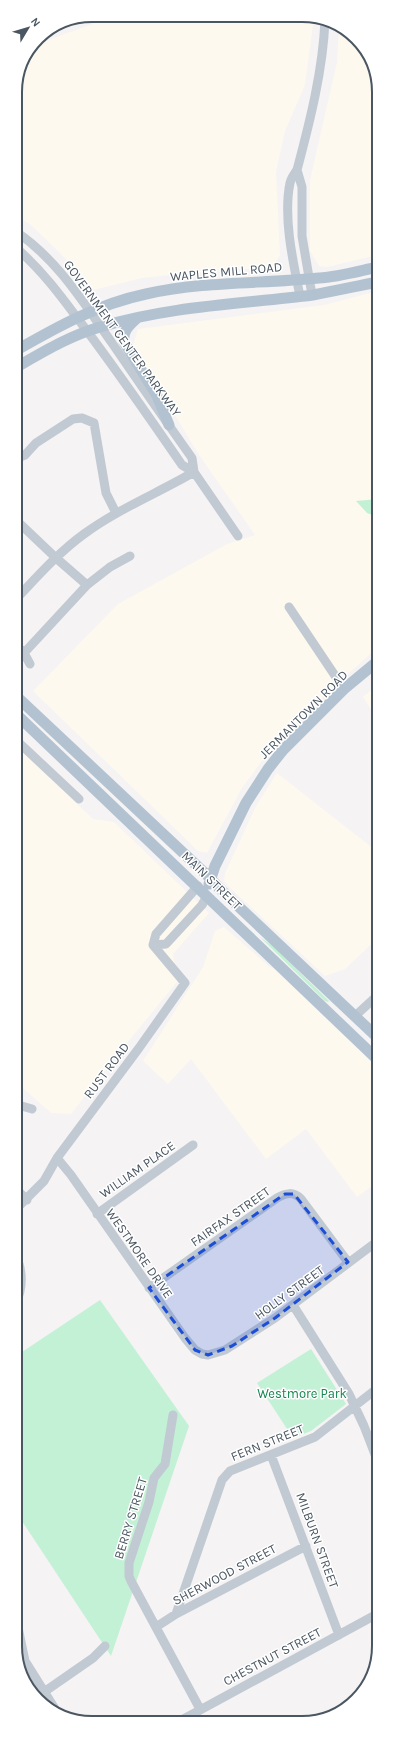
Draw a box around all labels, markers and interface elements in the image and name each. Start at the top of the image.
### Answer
north arrow [8,8,48,48]
text: N [28,15,43,29]
street label: GOVERNMENT CENTER PARKWAY [61,257,184,419]
street label: WAPLES MILL ROAD [169,259,283,284]
street label: JERMANTOWN ROAD [256,667,351,762]
street label: MAIN STREET [179,848,245,913]
street label: RUST ROAD [80,1039,132,1101]
street label: WILLIAM PLACE [97,1138,178,1201]
street label: FAIRFAX STREET [188,1183,273,1249]
street label: WESTMORE DRIVE [103,1206,176,1301]
street label: HOLLY STREET [252,1262,327,1323]
park label: Westmore Park [257,1386,347,1401]
street label: FERN STREET [228,1421,306,1464]
street label: BERRY STREET [111,1475,150,1561]
street label: MILBURN STREET [293,1490,342,1591]
street label: SHERWOOD STREET [170,1541,279,1608]
street label: CHESTNUT STREET [221,1624,324,1689]

